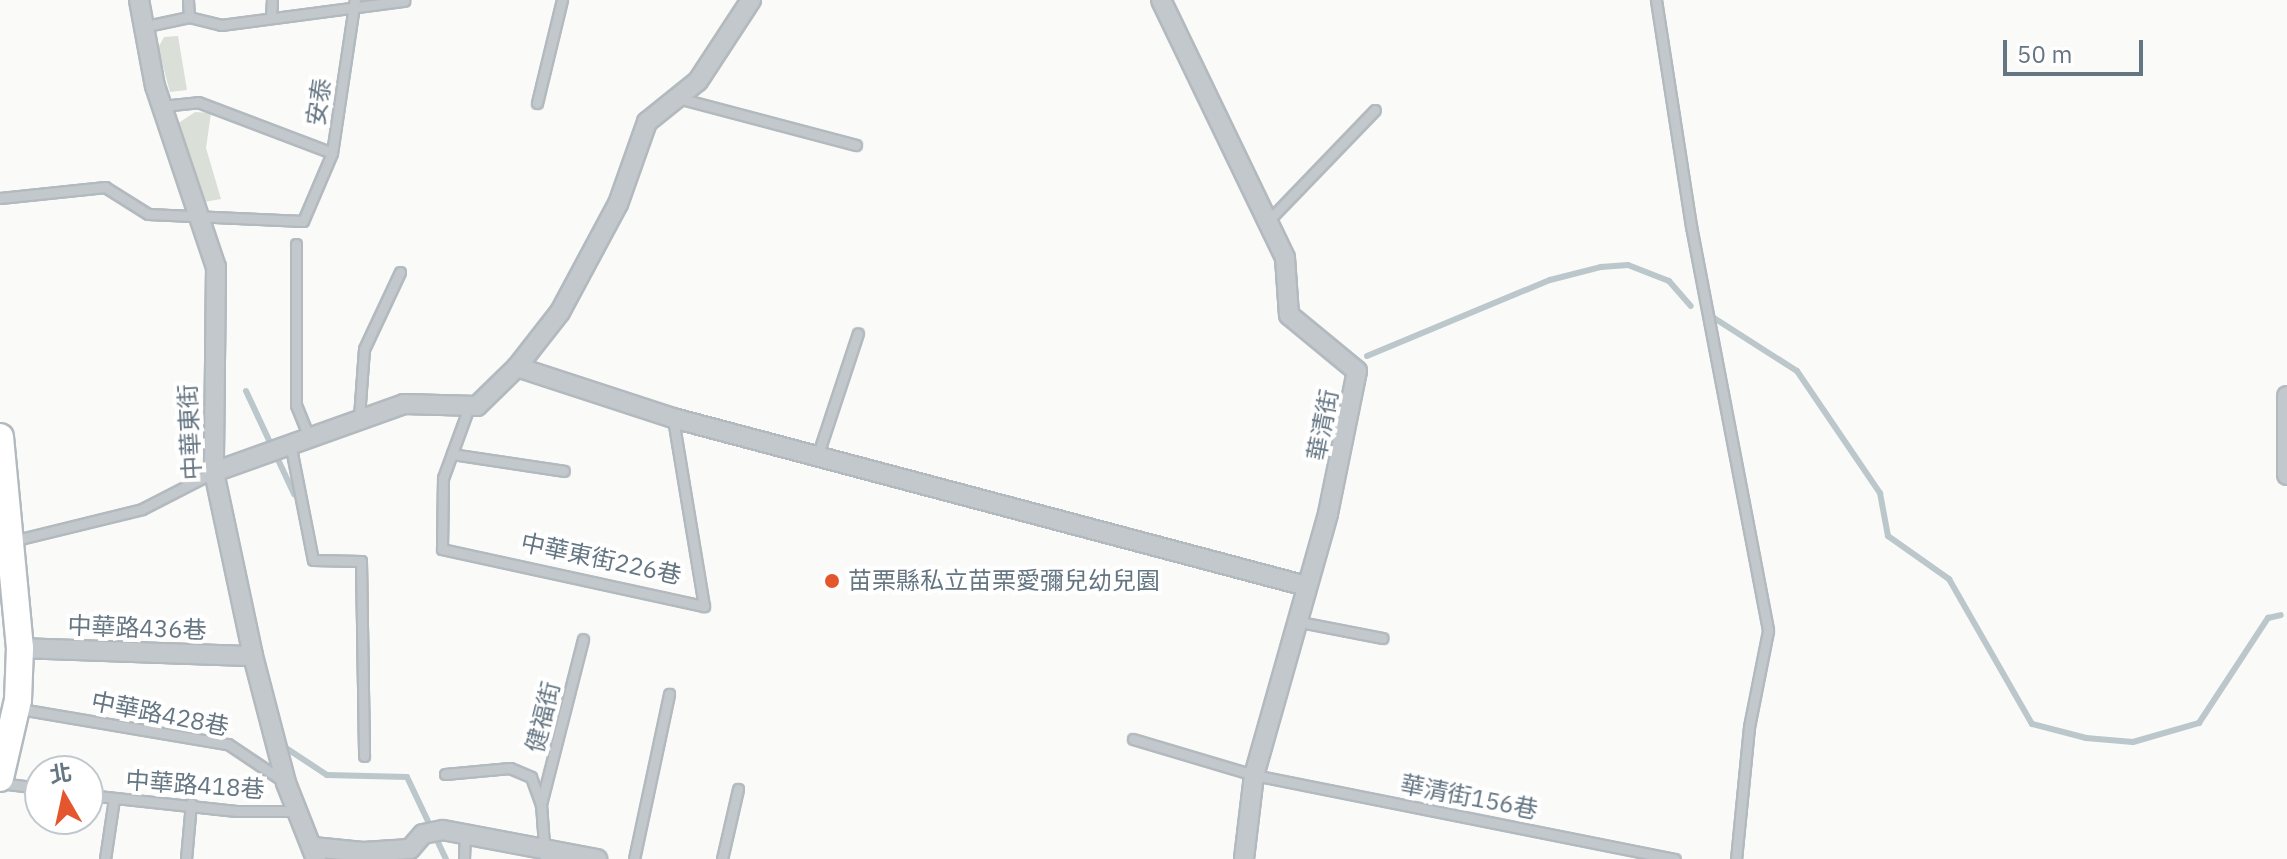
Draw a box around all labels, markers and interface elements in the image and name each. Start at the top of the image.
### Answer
scale bar [2007,24,2147,74]
text: 50 m [2017,38,2072,70]
street label: 安泰 [301,76,337,128]
street label: 中華東街 [173,383,207,481]
street label: 華清街 [1302,387,1344,463]
street label: 中華東街226巷 [518,528,684,590]
place label: 苗栗縣私立苗栗愛彌兒幼兒園 [848,567,1160,595]
marker: 苗栗縣私立苗栗愛彌兒幼兒園 [823,572,841,590]
street label: 中華路436巷 [67,611,207,645]
street label: 健福街 [520,679,566,755]
street label: 中華路428巷 [89,687,231,741]
north arrow [24,755,104,835]
text: 北 [47,757,74,789]
street label: 中華路418巷 [125,766,265,804]
street label: 華清街156巷 [1398,770,1540,824]

